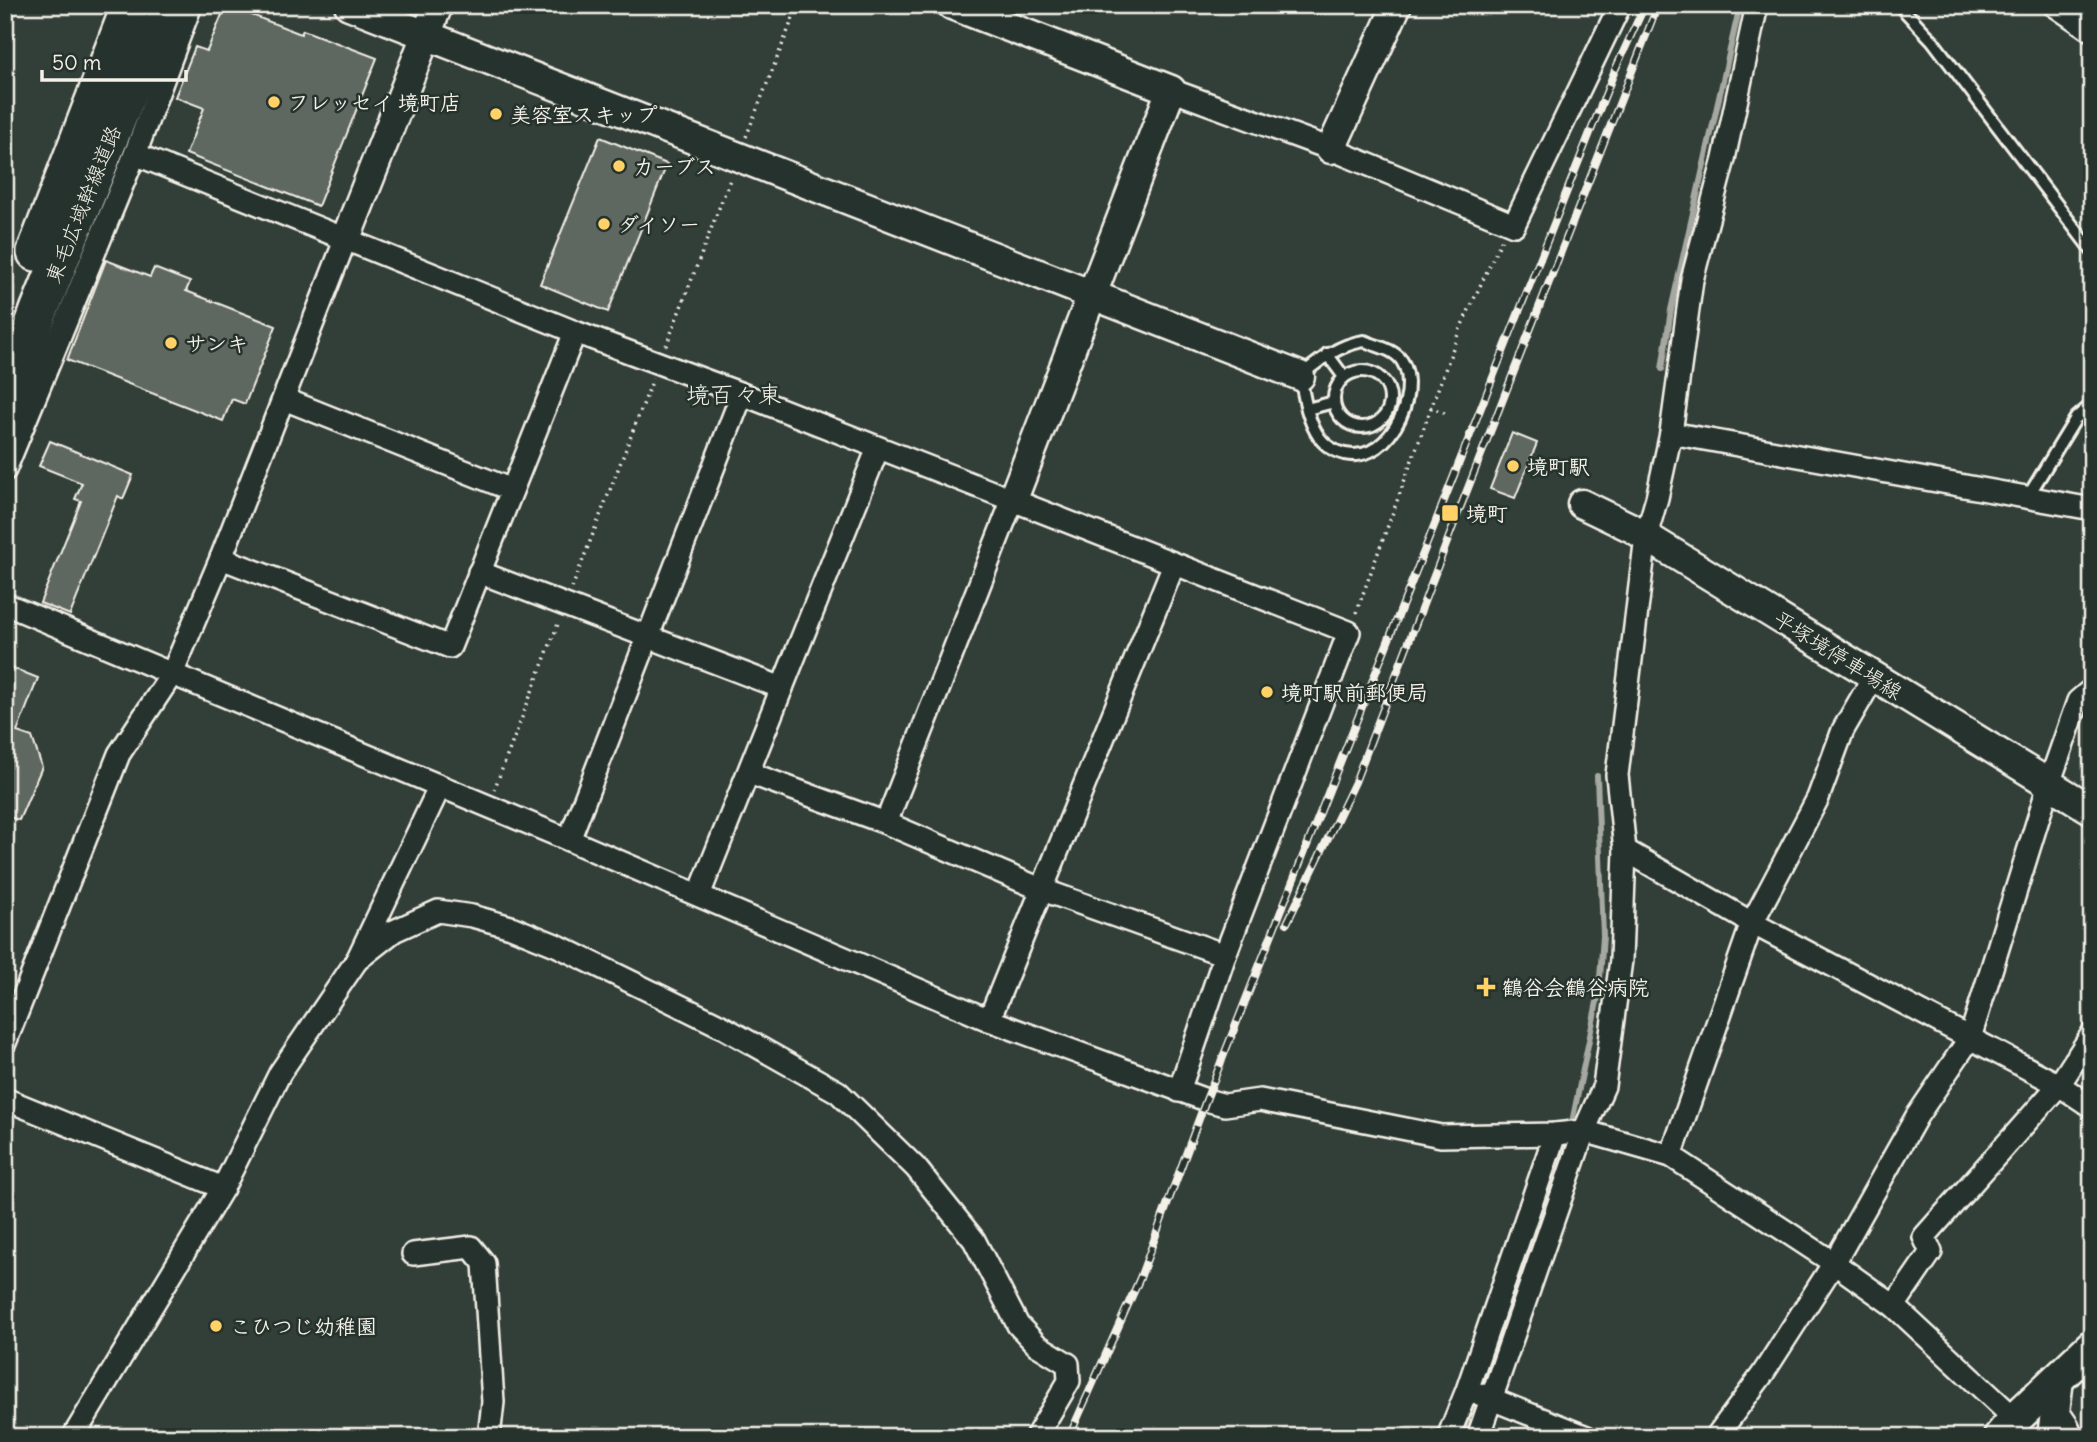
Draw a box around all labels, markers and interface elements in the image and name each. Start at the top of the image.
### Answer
scale bar [42,38,186,82]
text: 50 m [52,49,101,76]
place label: フレッセイ 境町店 [288,89,461,116]
marker: フレッセイ 境町店 [266,94,282,110]
place label: 美容室スキップ [510,101,657,128]
marker: 美容室スキップ [488,106,504,122]
street label: 東毛広域幹線道路 [39,121,127,287]
place label: カーブス [633,153,716,180]
marker: カーブス [611,158,627,174]
place label: ダイソー [618,211,700,238]
marker: ダイソー [596,216,612,232]
place label: サンキ [185,330,248,357]
marker: サンキ [163,335,179,351]
district label: 境百々東 [686,379,782,409]
place label: 境町駅 [1527,453,1590,480]
marker: 境町駅 [1505,458,1521,474]
place label: 境町 [1466,500,1508,527]
marker: 境町 [1440,503,1460,523]
street label: 平塚境停車場線 [1769,605,1907,705]
place label: 境町駅前郵便局 [1281,679,1428,706]
marker: 境町駅前郵便局 [1259,684,1275,700]
place label: 鶴谷会鶴谷病院 [1502,974,1649,1001]
marker: 鶴谷会鶴谷病院 [1476,977,1496,997]
place label: こひつじ幼稚園 [230,1313,377,1340]
marker: こひつじ幼稚園 [208,1318,224,1334]

